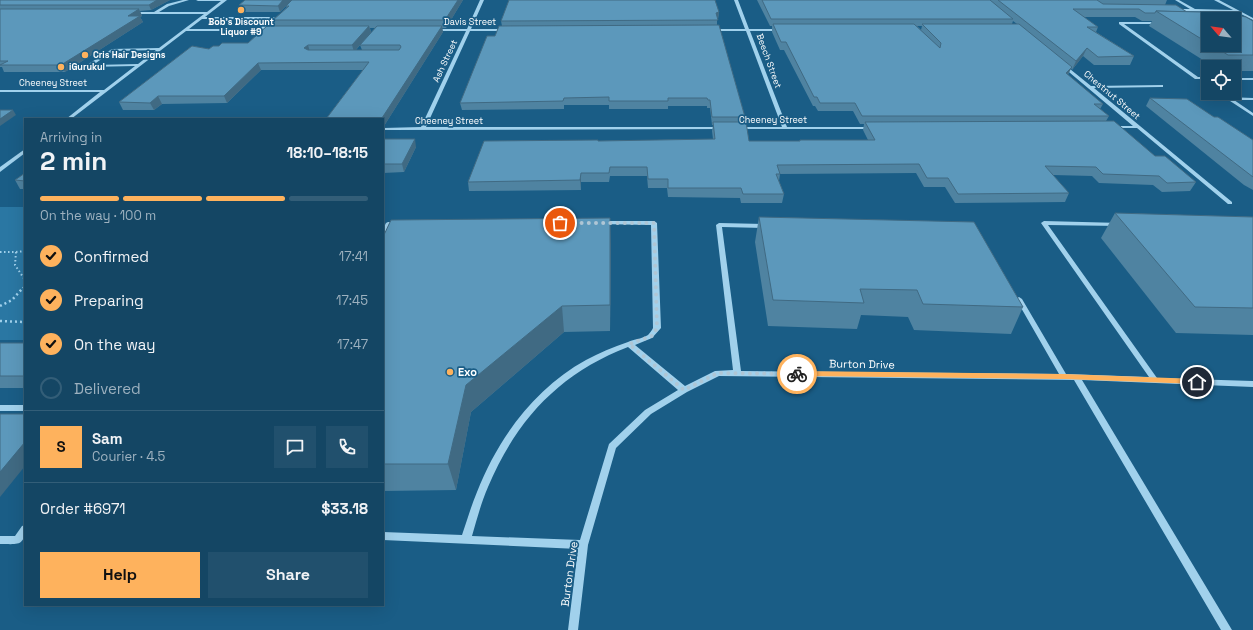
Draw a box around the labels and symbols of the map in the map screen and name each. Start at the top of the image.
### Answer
marker: Bob's Discount Liquor #9 [236,5,246,15]
north arrow [1201,12,1241,52]
place label: Bob's Discount Liquor #9 [208,16,274,38]
street label: Davis Street [444,16,496,28]
street label: Beech Street [754,32,784,90]
street label: Ash Street [430,38,460,84]
place label: Cris Hair Designs [93,49,166,61]
marker: Cris Hair Designs [80,50,90,60]
place label: iGurukul [69,61,105,73]
marker: iGurukul [56,62,66,72]
street label: Chestnut Street [1081,68,1143,122]
street label: Cheeney Street [19,77,87,89]
street label: Cheeney Street [739,114,807,126]
street label: Cheeney Street [415,115,483,127]
pin [543,206,577,240]
courier [777,354,817,394]
street label: Burton Drive [829,356,895,372]
place label: Exo [458,365,477,379]
pin [1180,365,1214,399]
marker: Exo [445,367,455,377]
street label: Burton Drive [557,540,581,608]

